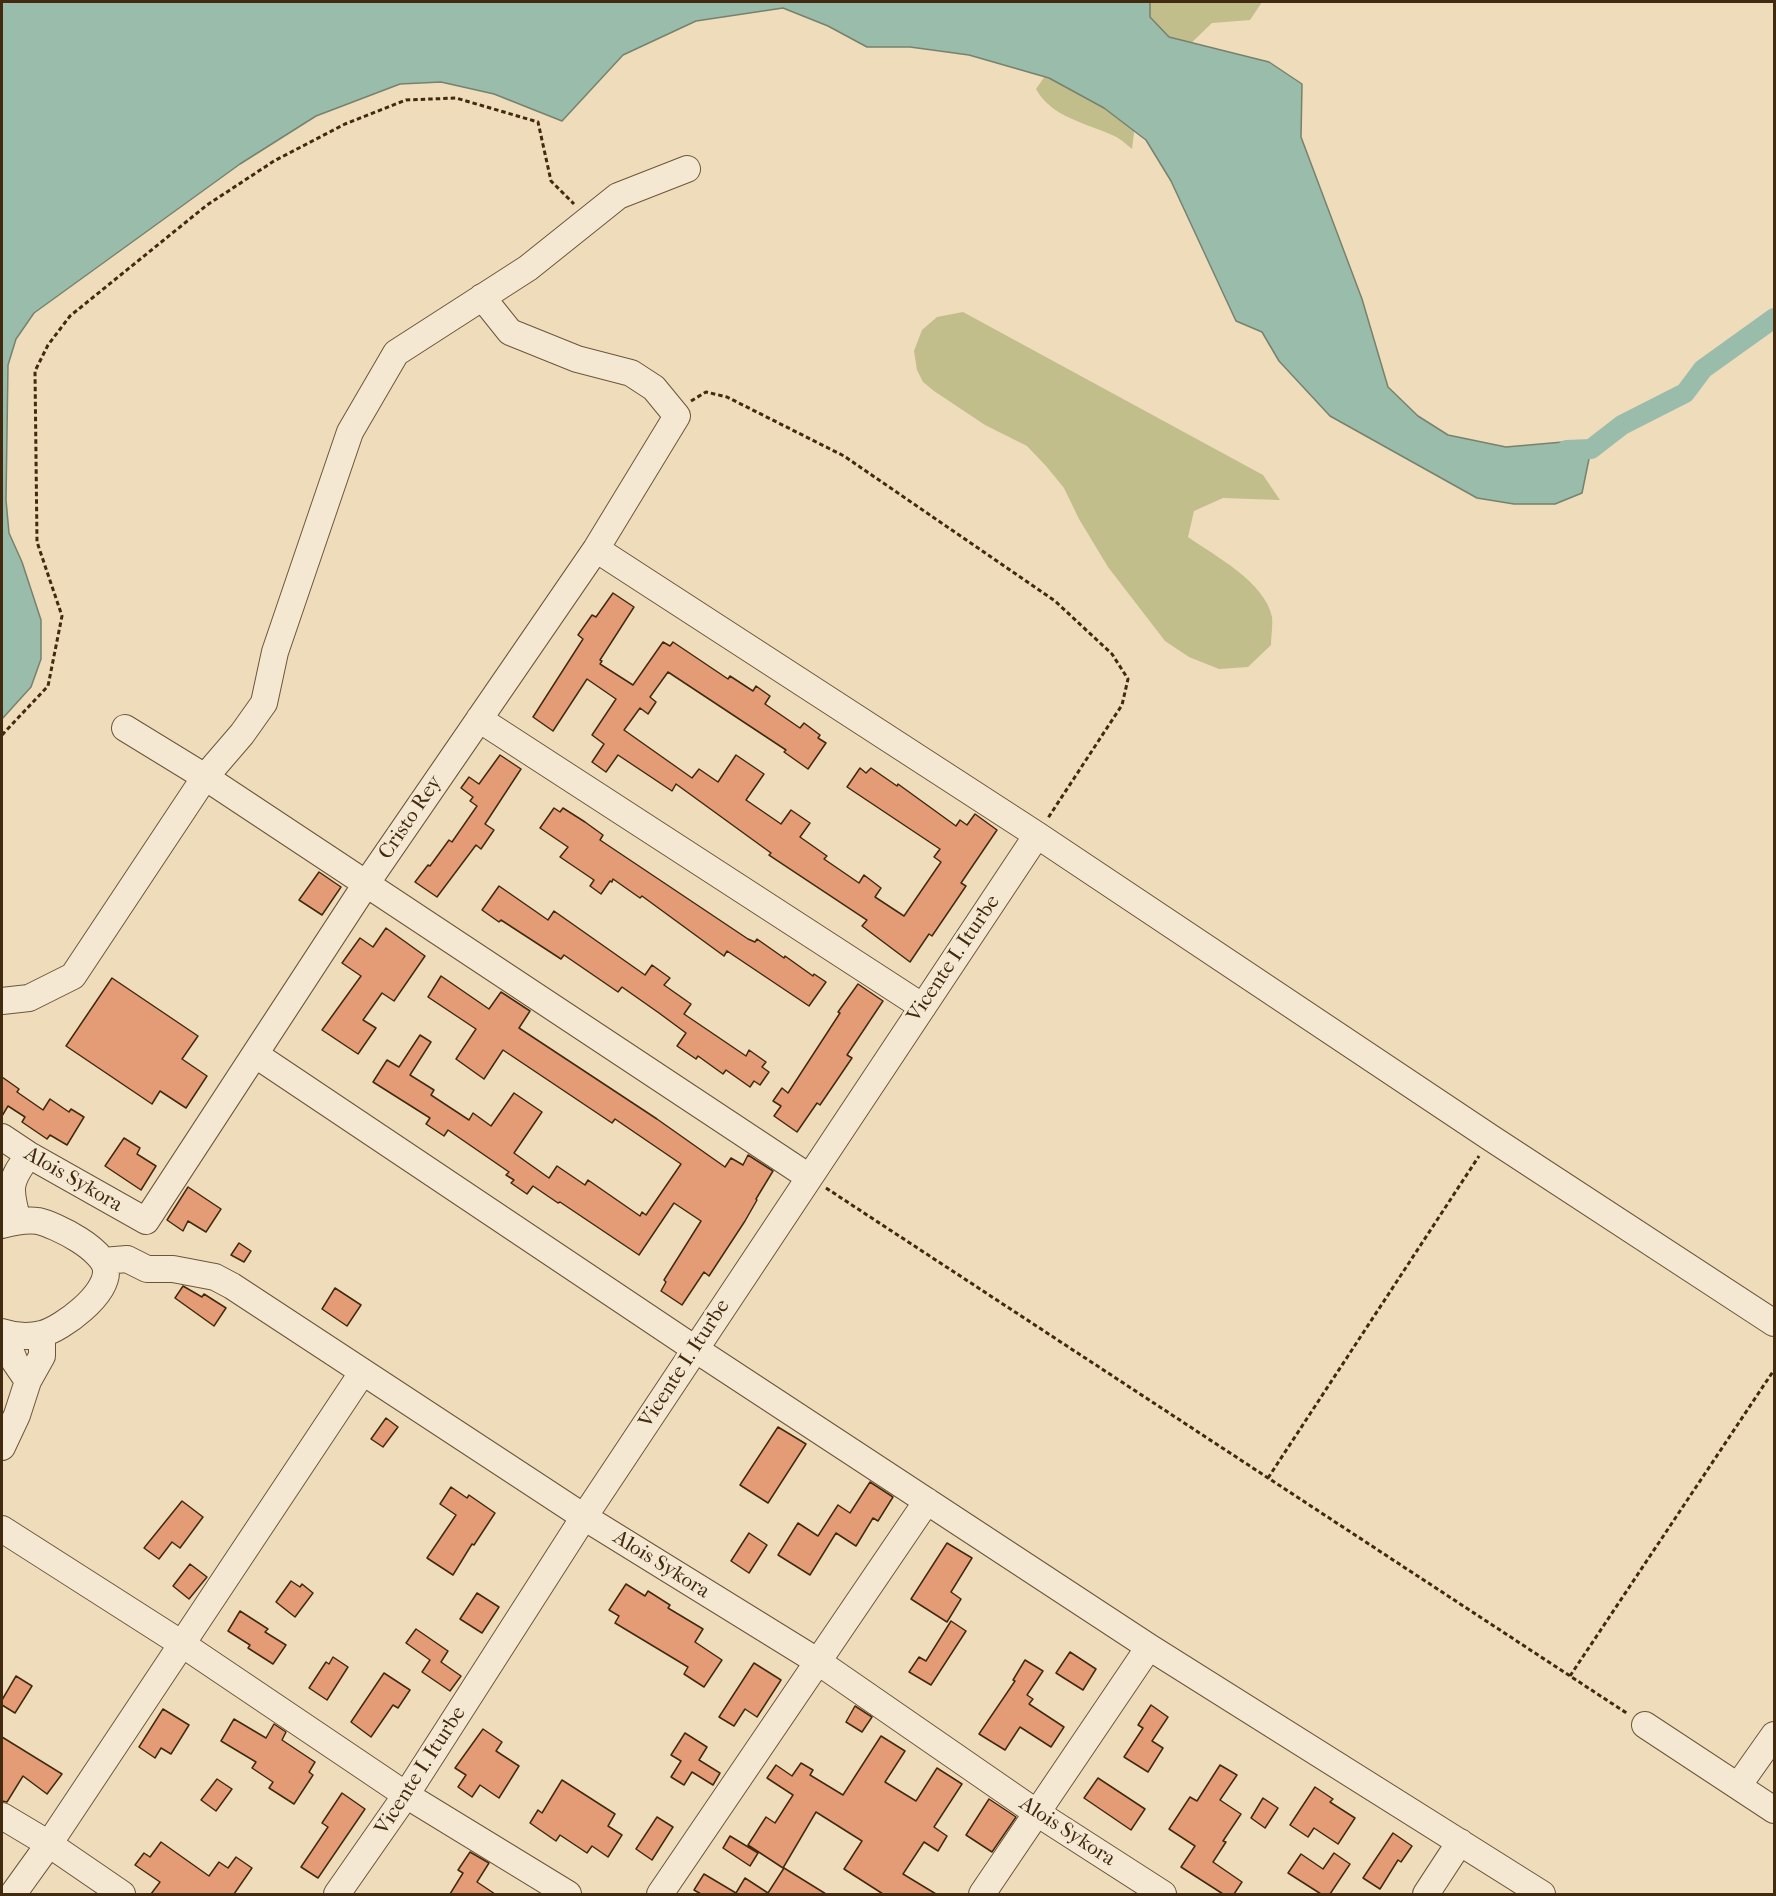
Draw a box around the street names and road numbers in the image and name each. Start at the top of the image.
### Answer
street label: Cristo Rey [374,771,448,865]
street label: Vicente I. Iturbe [902,891,1006,1027]
street label: Alois Sykora [19,1142,127,1218]
street label: Vicente I. Iturbe [634,1295,736,1433]
street label: Alois Sykora [608,1525,714,1605]
street label: Vicente I. Iturbe [370,1702,472,1840]
street label: Alois Sykora [1014,1792,1120,1872]

